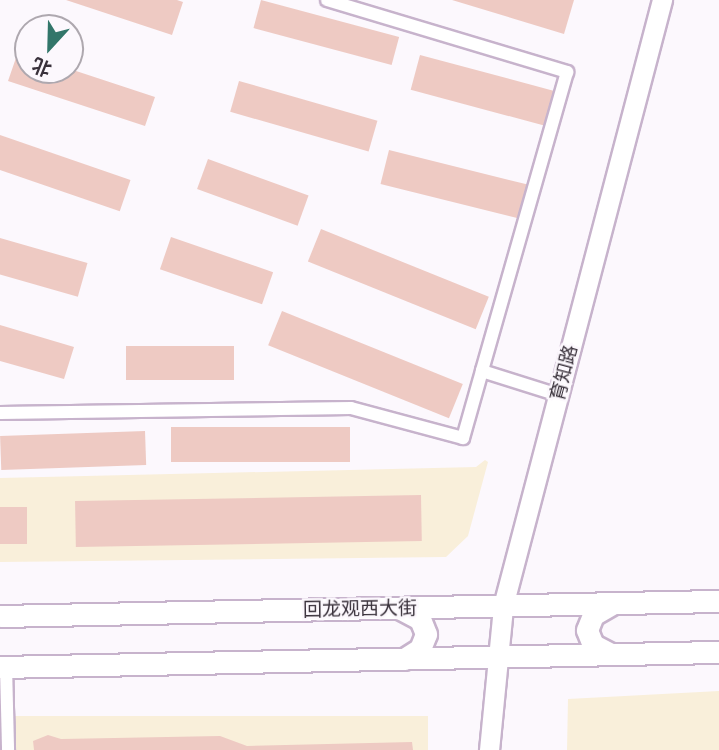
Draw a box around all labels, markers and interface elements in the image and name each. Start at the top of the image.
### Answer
north arrow [14,14,84,84]
text: 北 [29,53,55,81]
street label: 育知路 [546,343,582,403]
street label: 回龙观西大街 [303,597,417,621]

